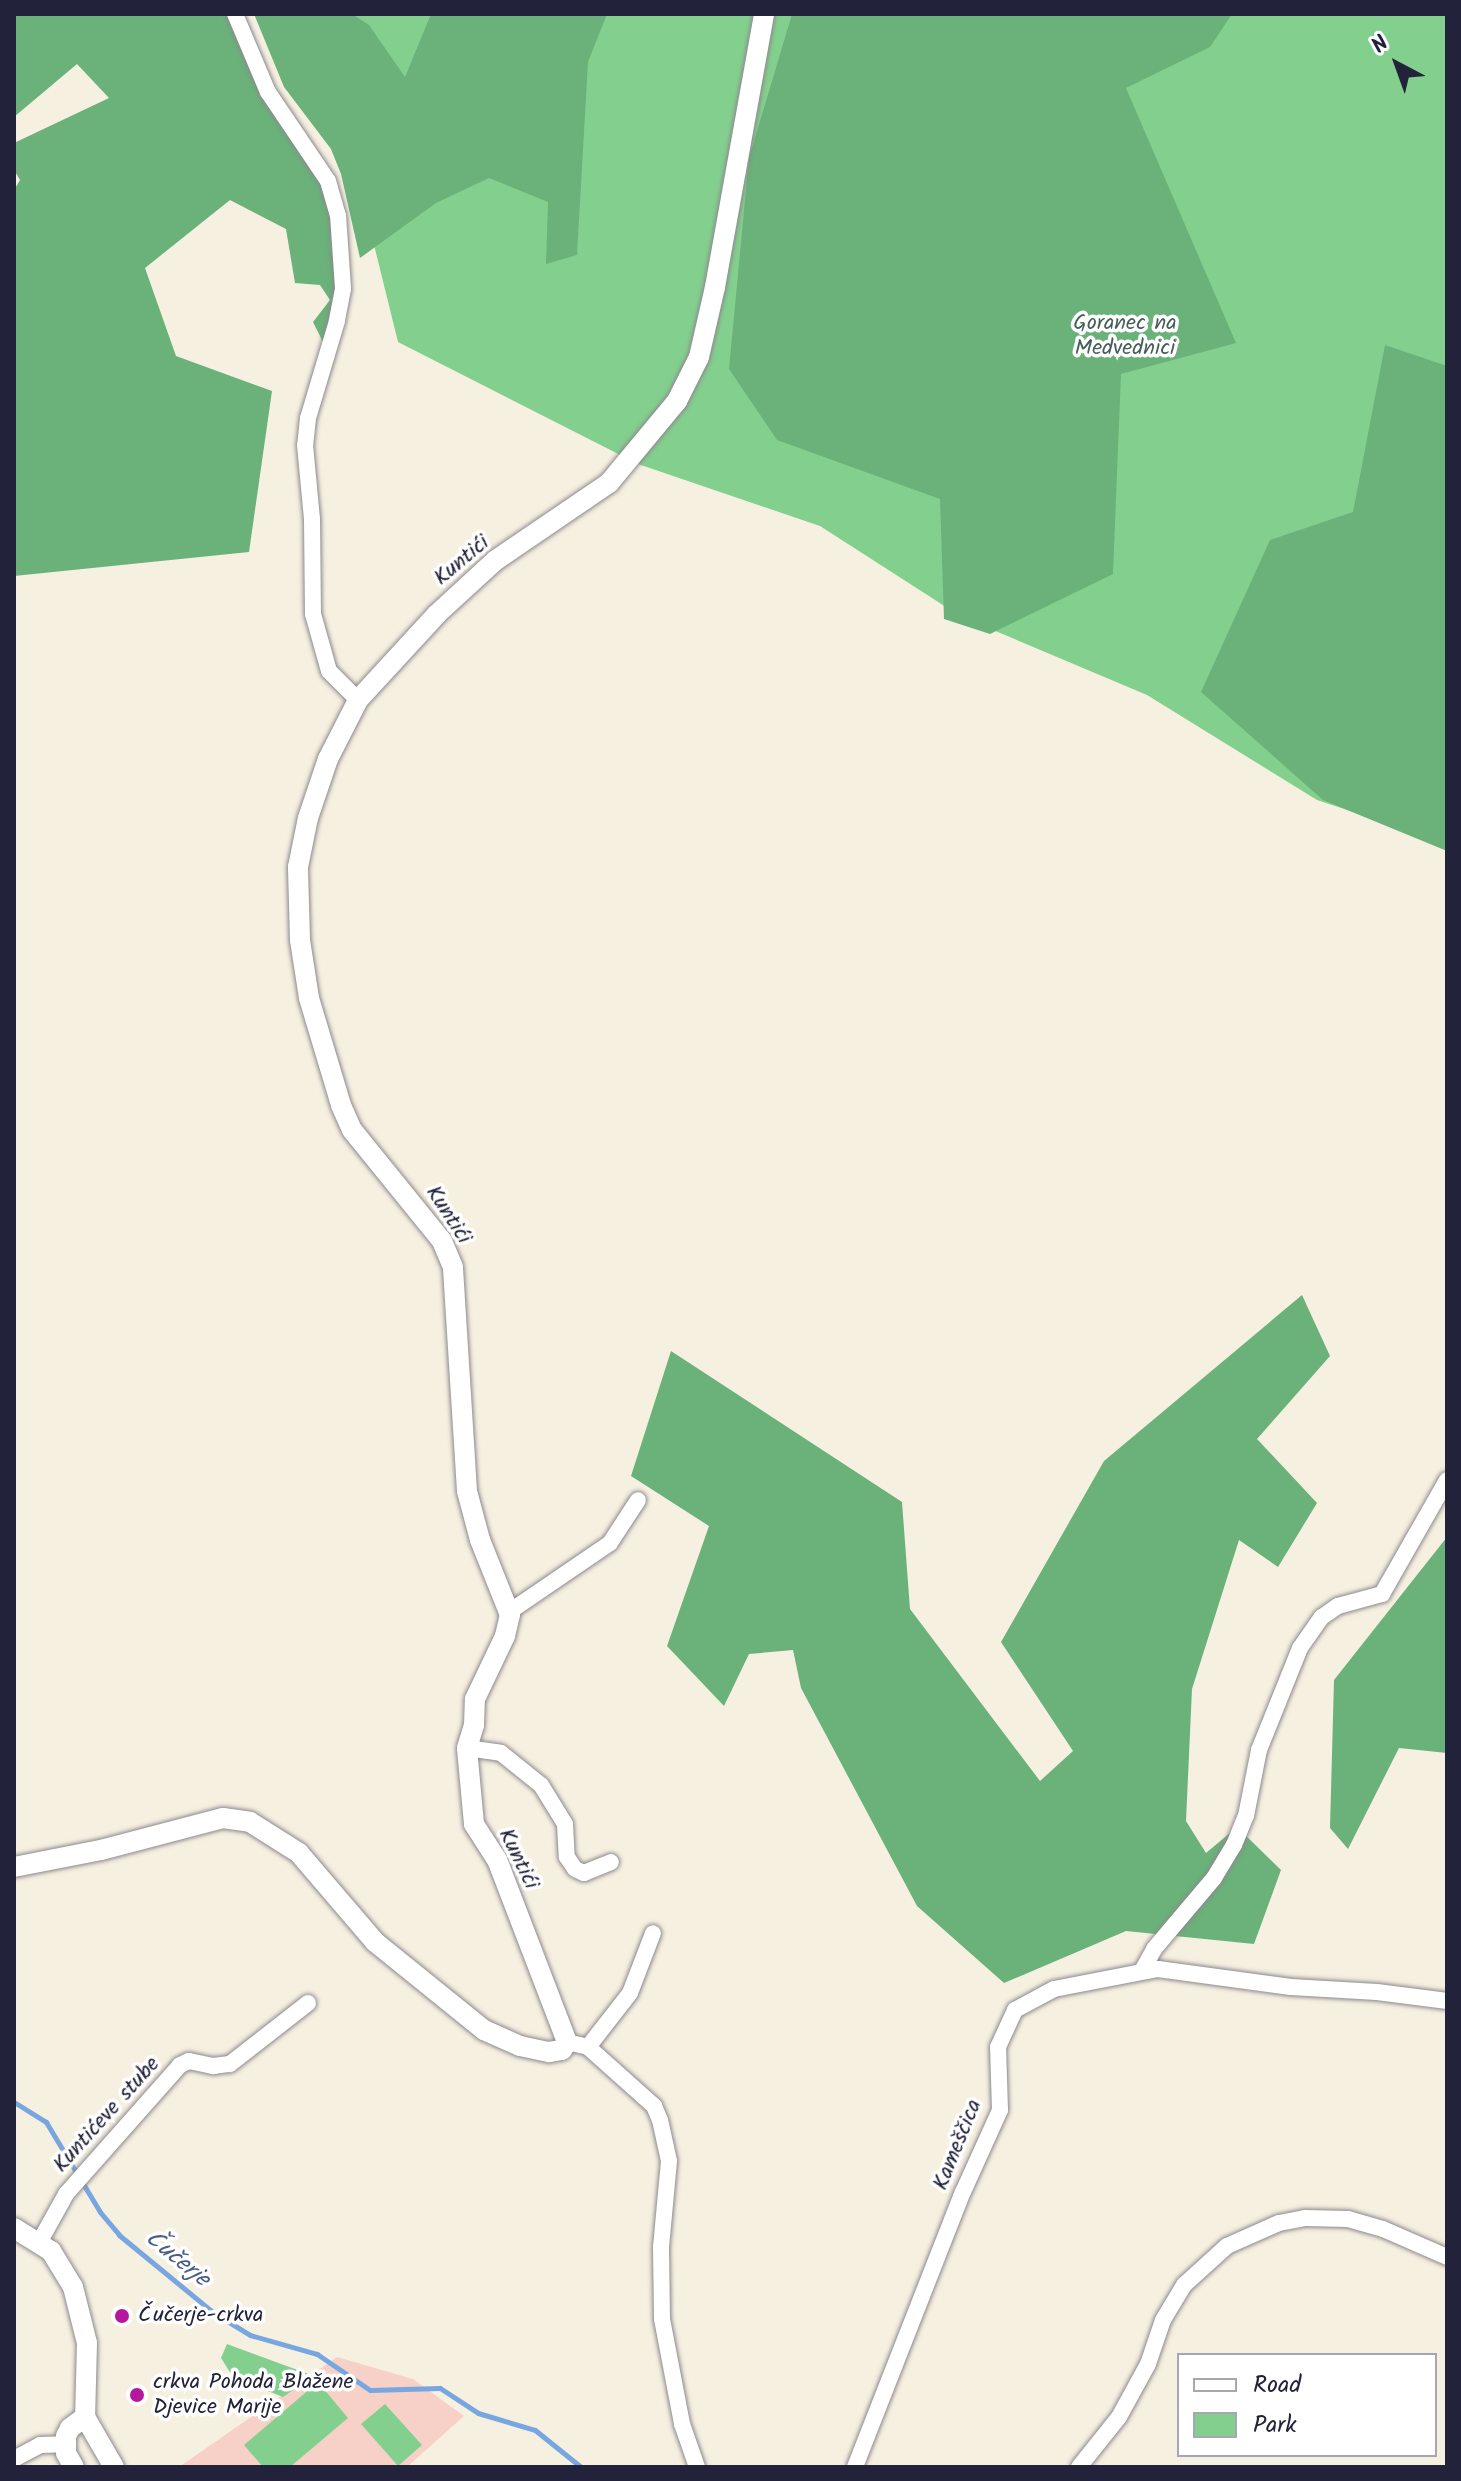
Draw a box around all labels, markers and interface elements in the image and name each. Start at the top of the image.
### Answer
north arrow [1357,24,1437,104]
text: N [1364,28,1398,63]
park label: Goranec na Medvednici [1073,310,1177,362]
street label: Kuntići [429,530,495,592]
street label: Kuntići [419,1181,477,1249]
street label: Kuntići [492,1824,544,1894]
street label: Kuntićeve stube [48,2052,166,2178]
street label: Kameščica [928,2096,988,2194]
water label: Čučerje [139,2224,215,2294]
place label: Čučerje-crkva [138,2303,263,2329]
marker: Čučerje-crkva [113,2307,131,2325]
legend [1177,2353,1437,2457]
text: Road [1253,2366,1301,2405]
place label: crkva Pohoda Blažene Djevice Marije [153,2369,353,2420]
marker: crkva Pohoda Blažene Djevice Marije [128,2386,146,2404]
text: Park [1253,2406,1297,2445]

